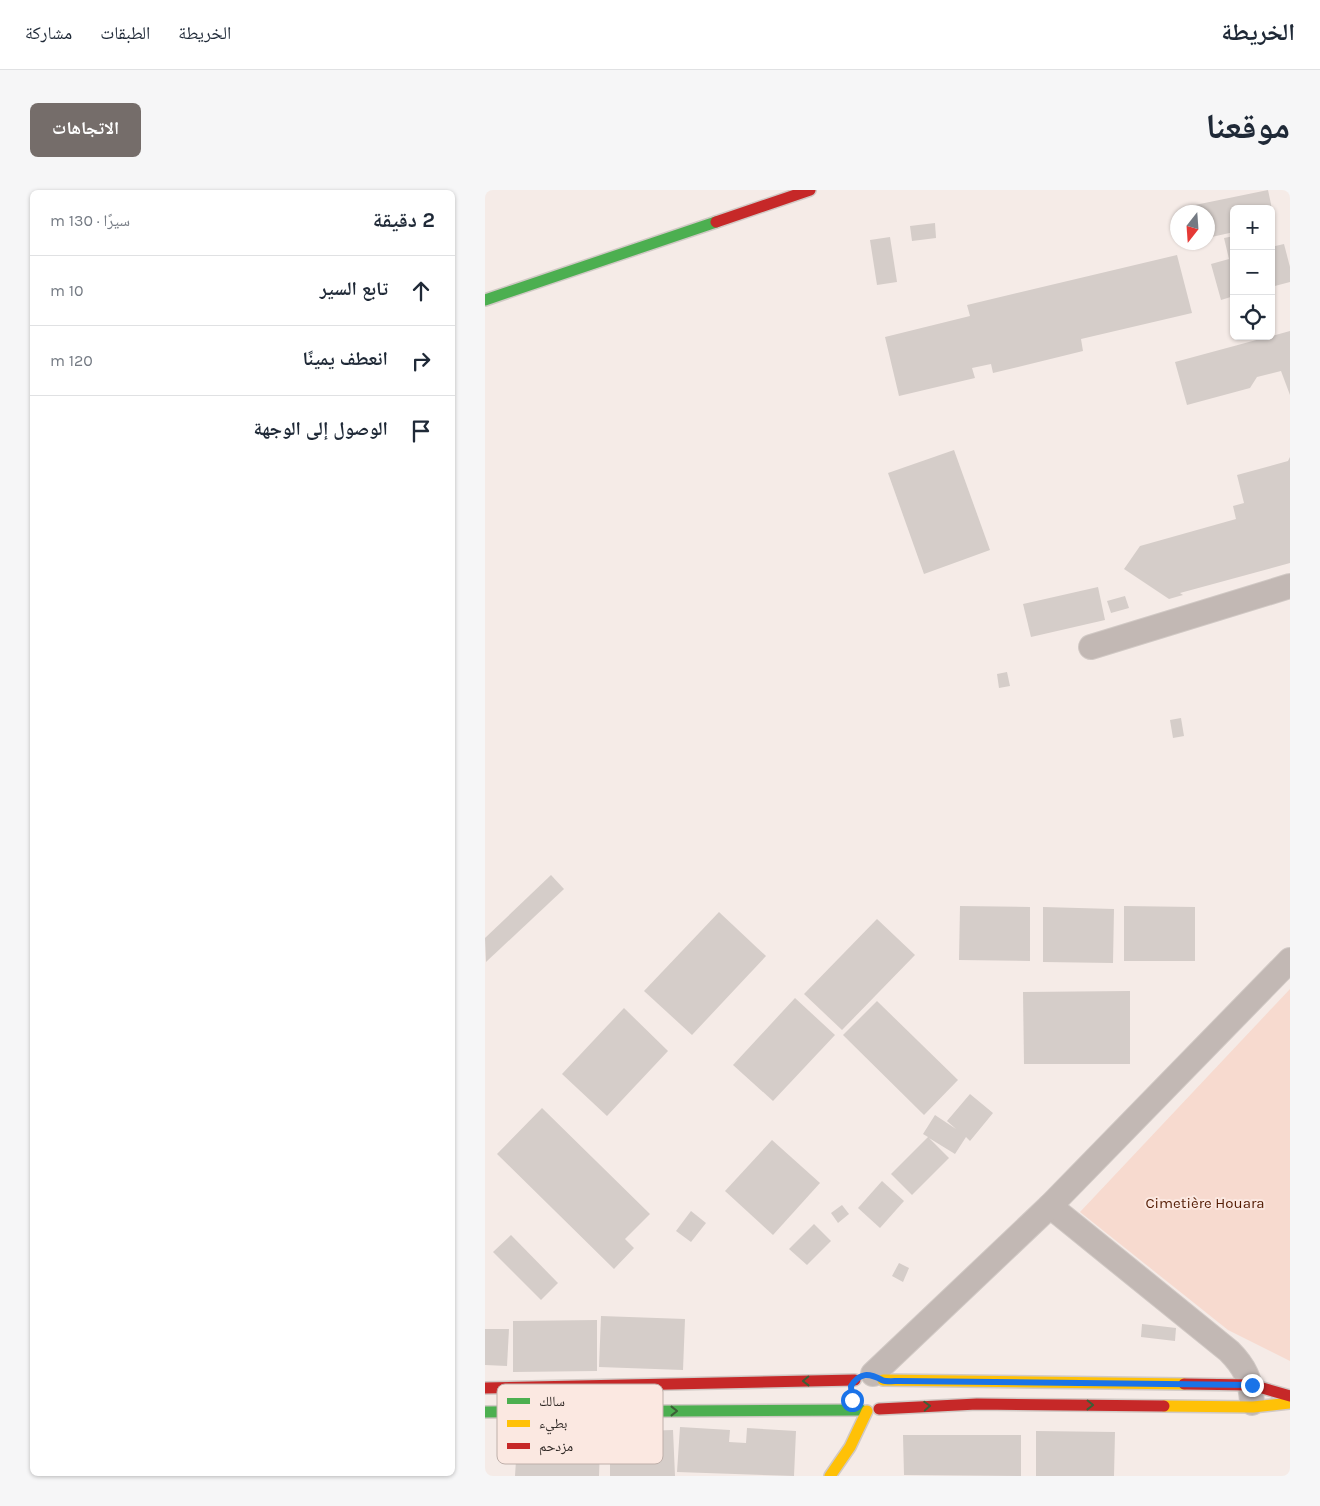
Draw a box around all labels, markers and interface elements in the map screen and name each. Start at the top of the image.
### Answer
text: الخريطة [1221,18,1295,46]
text: مشاركة [25,22,72,44]
text: الطبقات [100,22,150,44]
text: الخريطة [178,22,231,44]
button: الاتجاهات [30,103,141,157]
text: موقعنا [1205,106,1290,147]
north arrow [1170,205,1215,250]
map controls [1230,205,1275,340]
button: + [1230,205,1275,250]
text: 2 دقيقة [373,208,435,232]
text: سيرًا · 130 m [50,211,130,230]
button: − [1230,250,1275,295]
icon: ahead [407,277,435,305]
text: تابع السير [320,278,388,300]
text: 10 m [50,281,84,300]
button: locate [1230,295,1275,340]
icon: right [407,347,435,375]
text: انعطف يمينًا [303,348,388,370]
text: 120 m [50,351,93,370]
icon: arrive [407,417,435,445]
text: الوصول إلى الوجهة [253,418,388,440]
park label: Cimetière Houara [1145,1194,1265,1212]
route end [1241,1374,1264,1397]
one-way arrow [802,1376,810,1387]
legend [497,1384,663,1464]
route start [841,1389,864,1412]
text: سالك [539,1393,565,1410]
one-way arrow [1086,1400,1094,1410]
one-way arrow [924,1401,932,1412]
one-way arrow [670,1406,678,1416]
text: بطيء [539,1415,568,1435]
text: مزدحم [539,1438,573,1456]

